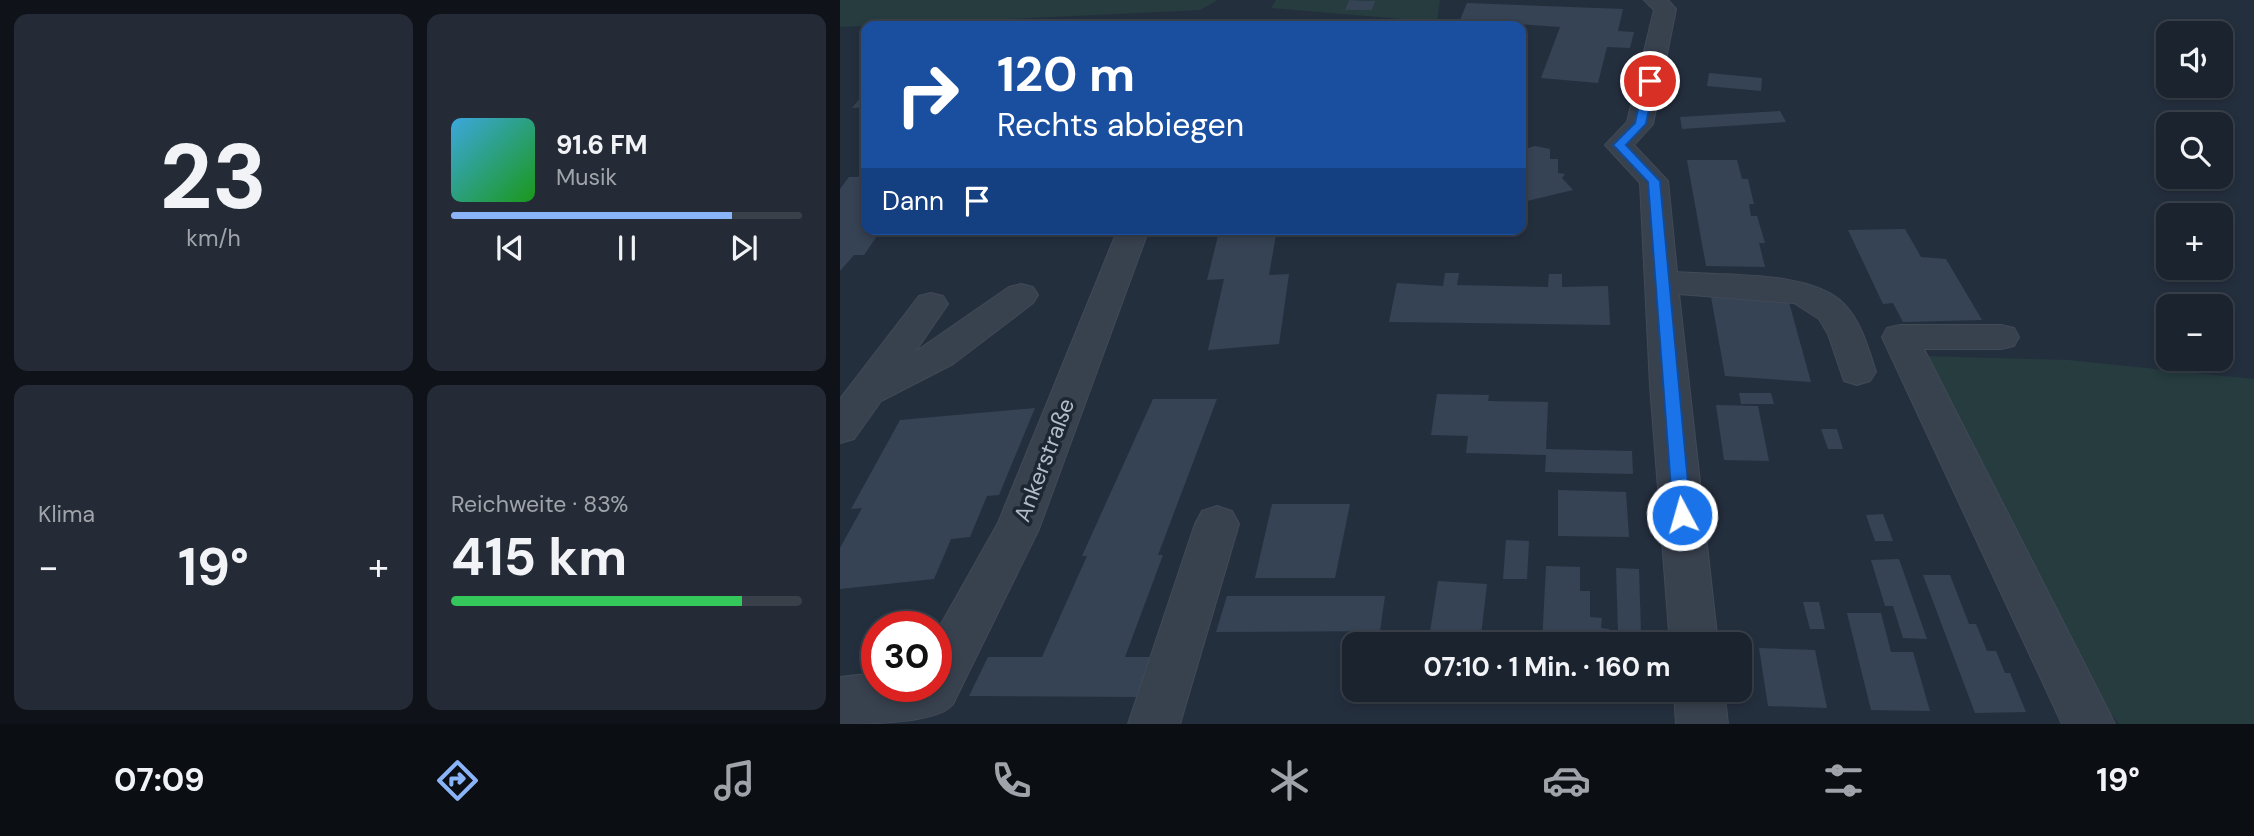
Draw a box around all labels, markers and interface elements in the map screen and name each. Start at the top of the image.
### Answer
map controls [2156,21,2233,371]
button: sound [2156,21,2233,98]
text: 120 m [997,42,1135,106]
icon: right [882,49,973,140]
pin [1620,51,1680,111]
icon: arrive [1631,62,1669,100]
text: Rechts abbiegen [997,104,1244,146]
button: search [2156,112,2233,189]
text: 23 [160,118,267,236]
text: 91.6 FM [556,128,648,162]
text: Musik [556,162,617,192]
icon: arrive [958,182,996,220]
text: Dann [882,184,944,218]
button: + [2156,203,2233,280]
text: km/h [186,223,241,253]
icon: previous [491,229,529,267]
icon: pause [608,229,646,267]
icon: next [725,229,763,267]
button: − [2156,294,2233,371]
street label: Ankerstraße [1007,394,1081,526]
position arrow [1645,478,1719,552]
text: Reichweite · 83% [451,489,628,519]
text: Klima [38,499,95,529]
text: 415 km [451,523,627,591]
text: 19° [178,533,249,601]
text: − [38,542,59,592]
text: + [368,542,389,592]
speed limit sign: 30 [861,611,952,702]
text: 07:10 · 1 Min. · 160 m [1423,650,1671,684]
icon: directions [433,756,482,805]
icon: music [710,756,759,805]
icon: phone [987,756,1036,805]
icon: climate [1265,756,1314,805]
icon: car [1542,756,1591,805]
icon: filters [1819,756,1868,805]
text: 07:09 [114,759,205,801]
text: 19° [2096,759,2140,801]

